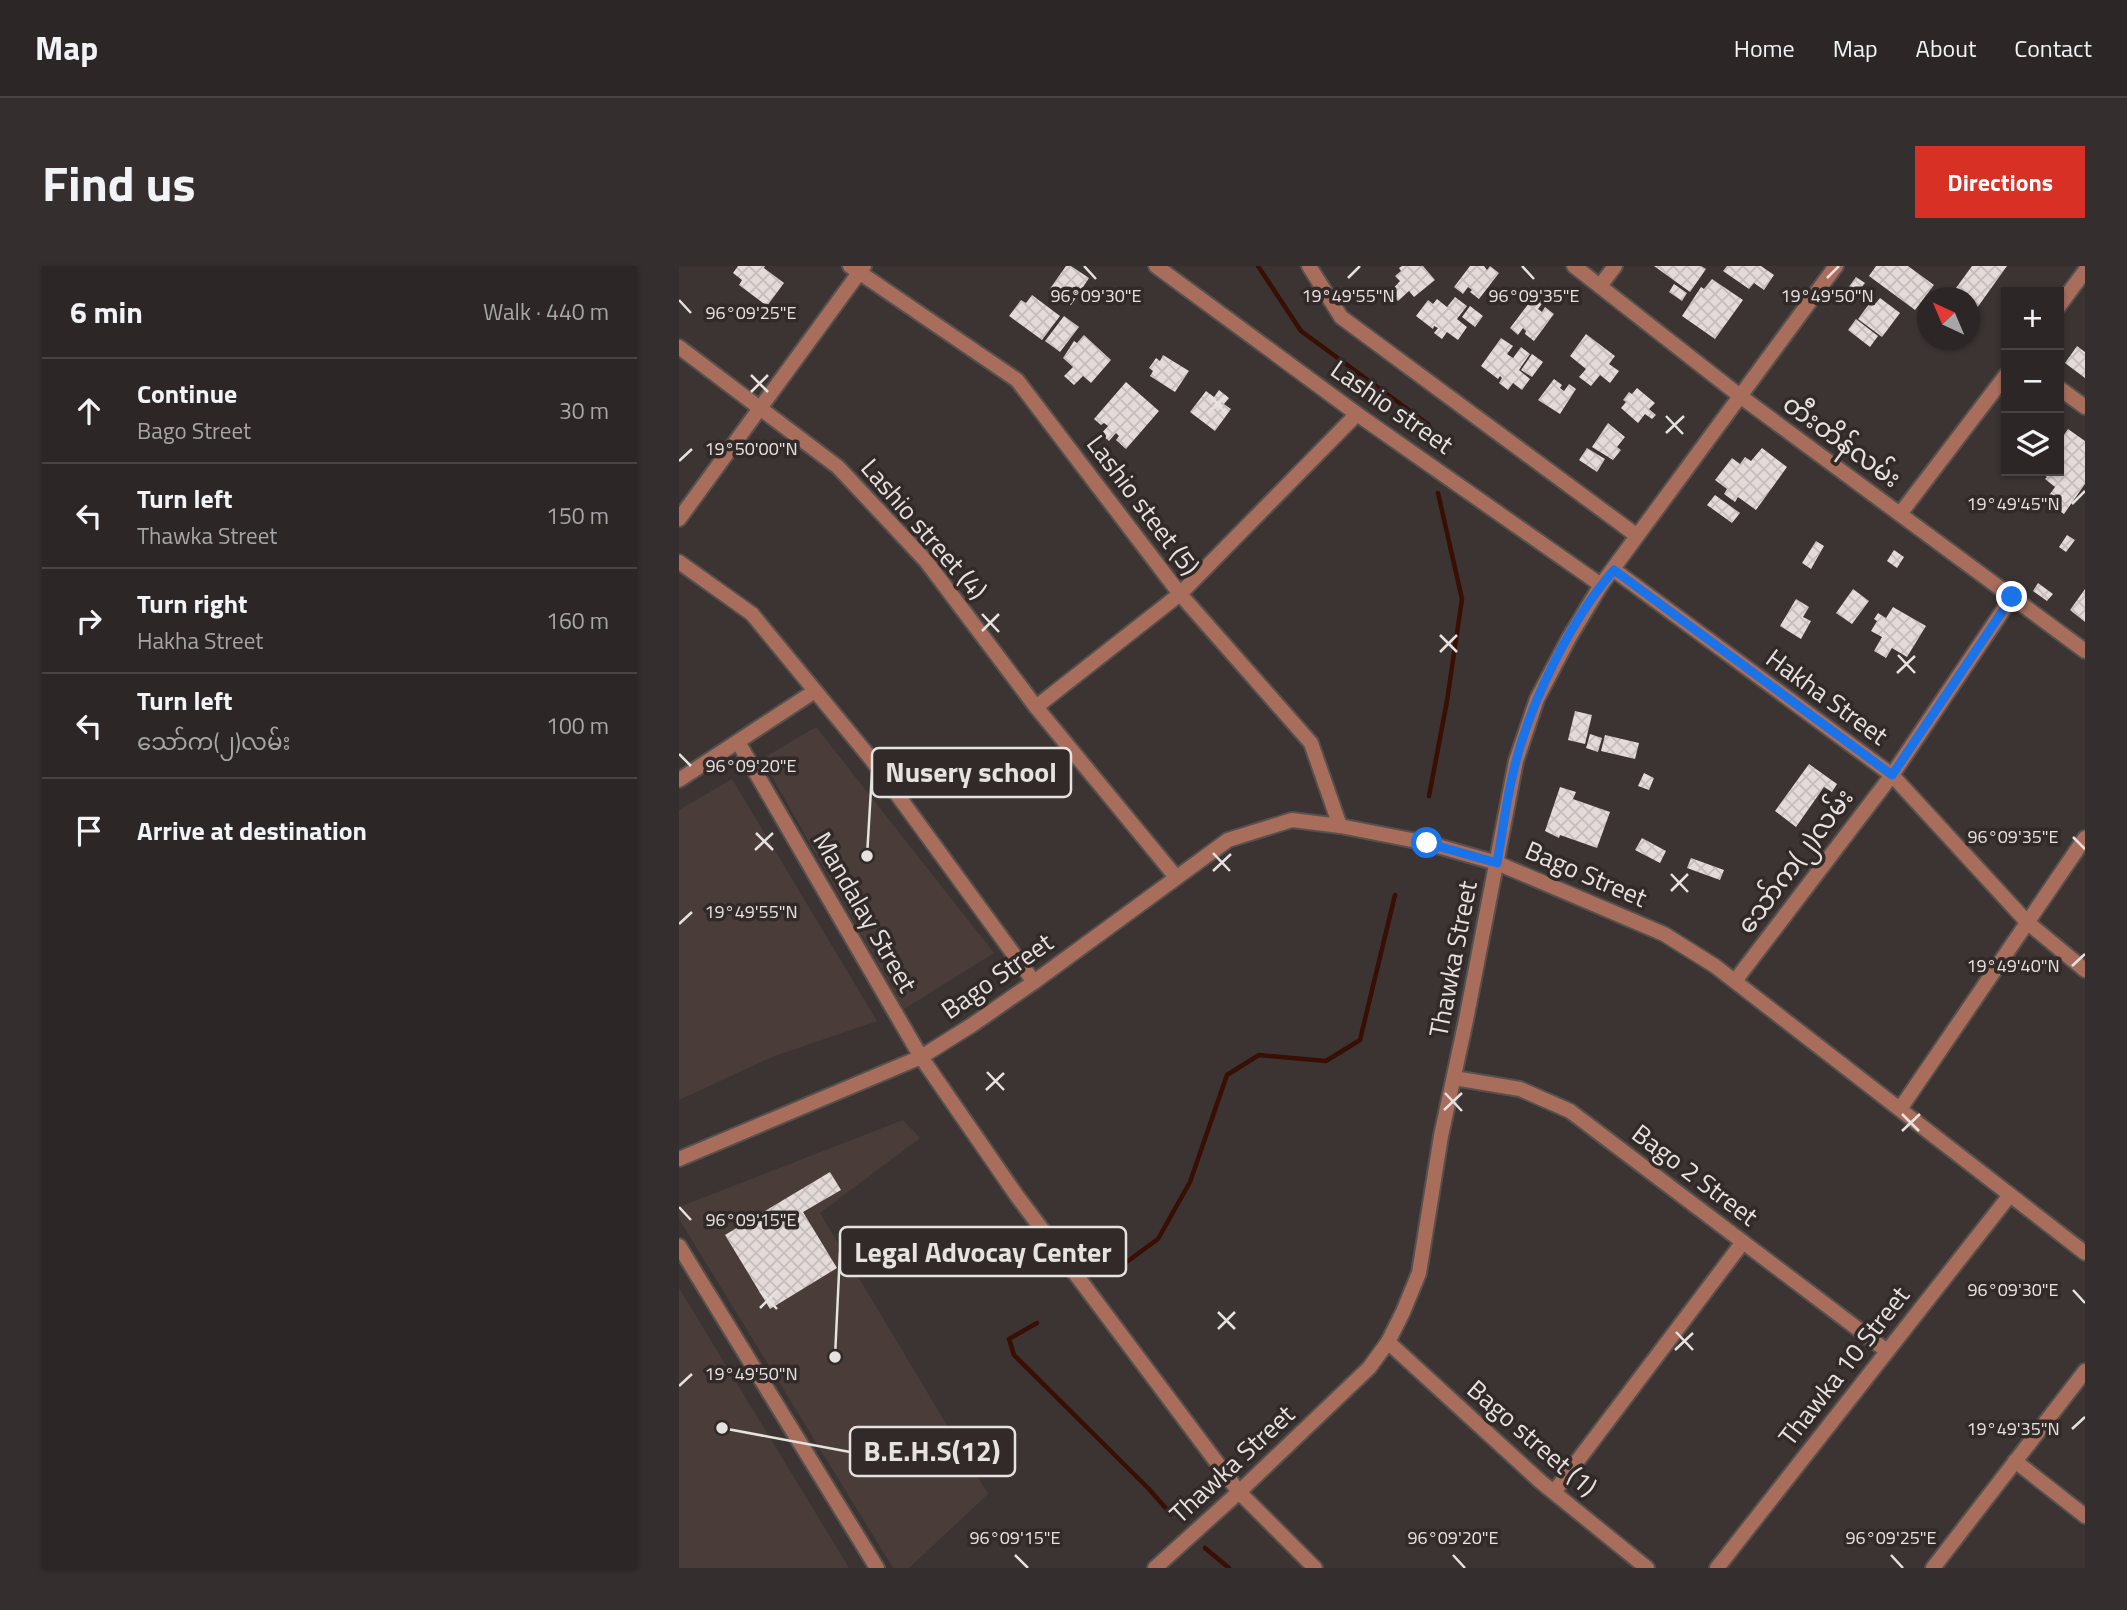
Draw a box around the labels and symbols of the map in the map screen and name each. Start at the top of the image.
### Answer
text: 96°09'30"E [1051,282,1142,309]
text: 19°49'55"N [1301,282,1395,309]
text: 96°09'35"E [1489,282,1580,309]
text: 19°49'50"N [1780,282,1874,309]
north arrow [1917,287,1980,350]
text: 96°09'25"E [706,299,797,326]
street label: Lashio street [1323,350,1462,463]
street label: တီးတိန်လမ်း [1774,384,1910,499]
street label: Lashio steet (5) [1078,426,1209,583]
text: 19°50'00"N [704,435,798,462]
street label: Lashio street (4) [852,449,997,608]
text: 19°49'45"N [1966,490,2060,517]
route end [1996,581,2027,612]
street label: Hakha Street [1758,639,1897,754]
callout: Nusery school [872,748,1071,797]
text: Nusery school [885,750,1057,793]
text: 96°09'20"E [706,752,797,779]
street label: သော်က(၂)လမ်း [1727,780,1864,943]
text: 96°09'35"E [1968,823,2059,850]
street label: Mandalay Street [804,824,927,999]
route start [1411,827,1442,858]
street label: Bago Street [1519,830,1653,917]
street label: Thawka Street [1418,877,1487,1040]
text: 19°49'55"N [704,898,798,925]
street label: Bago Street [933,923,1061,1029]
text: 19°49'40"N [1966,952,2060,979]
street label: Bago 2 Street [1624,1114,1767,1235]
text: 96°09'15"E [706,1206,797,1233]
callout: Legal Advocay Center [840,1227,1126,1276]
text: Legal Advocay Center [854,1230,1112,1273]
text: 96°09'30"E [1968,1276,2059,1303]
street label: Thawka 10 Street [1769,1277,1919,1454]
text: 19°49'50"N [704,1360,798,1387]
street label: Bago street (1) [1459,1370,1606,1505]
street label: Thawka Street [1160,1395,1303,1532]
text: 19°49'35"N [1966,1415,2060,1442]
callout: B.E.H.S(12) [850,1427,1015,1476]
text: B.E.H.S(12) [864,1429,1000,1472]
text: 96°09'15"E [970,1524,1061,1551]
text: 96°09'20"E [1408,1524,1499,1551]
text: 96°09'25"E [1846,1524,1937,1551]

